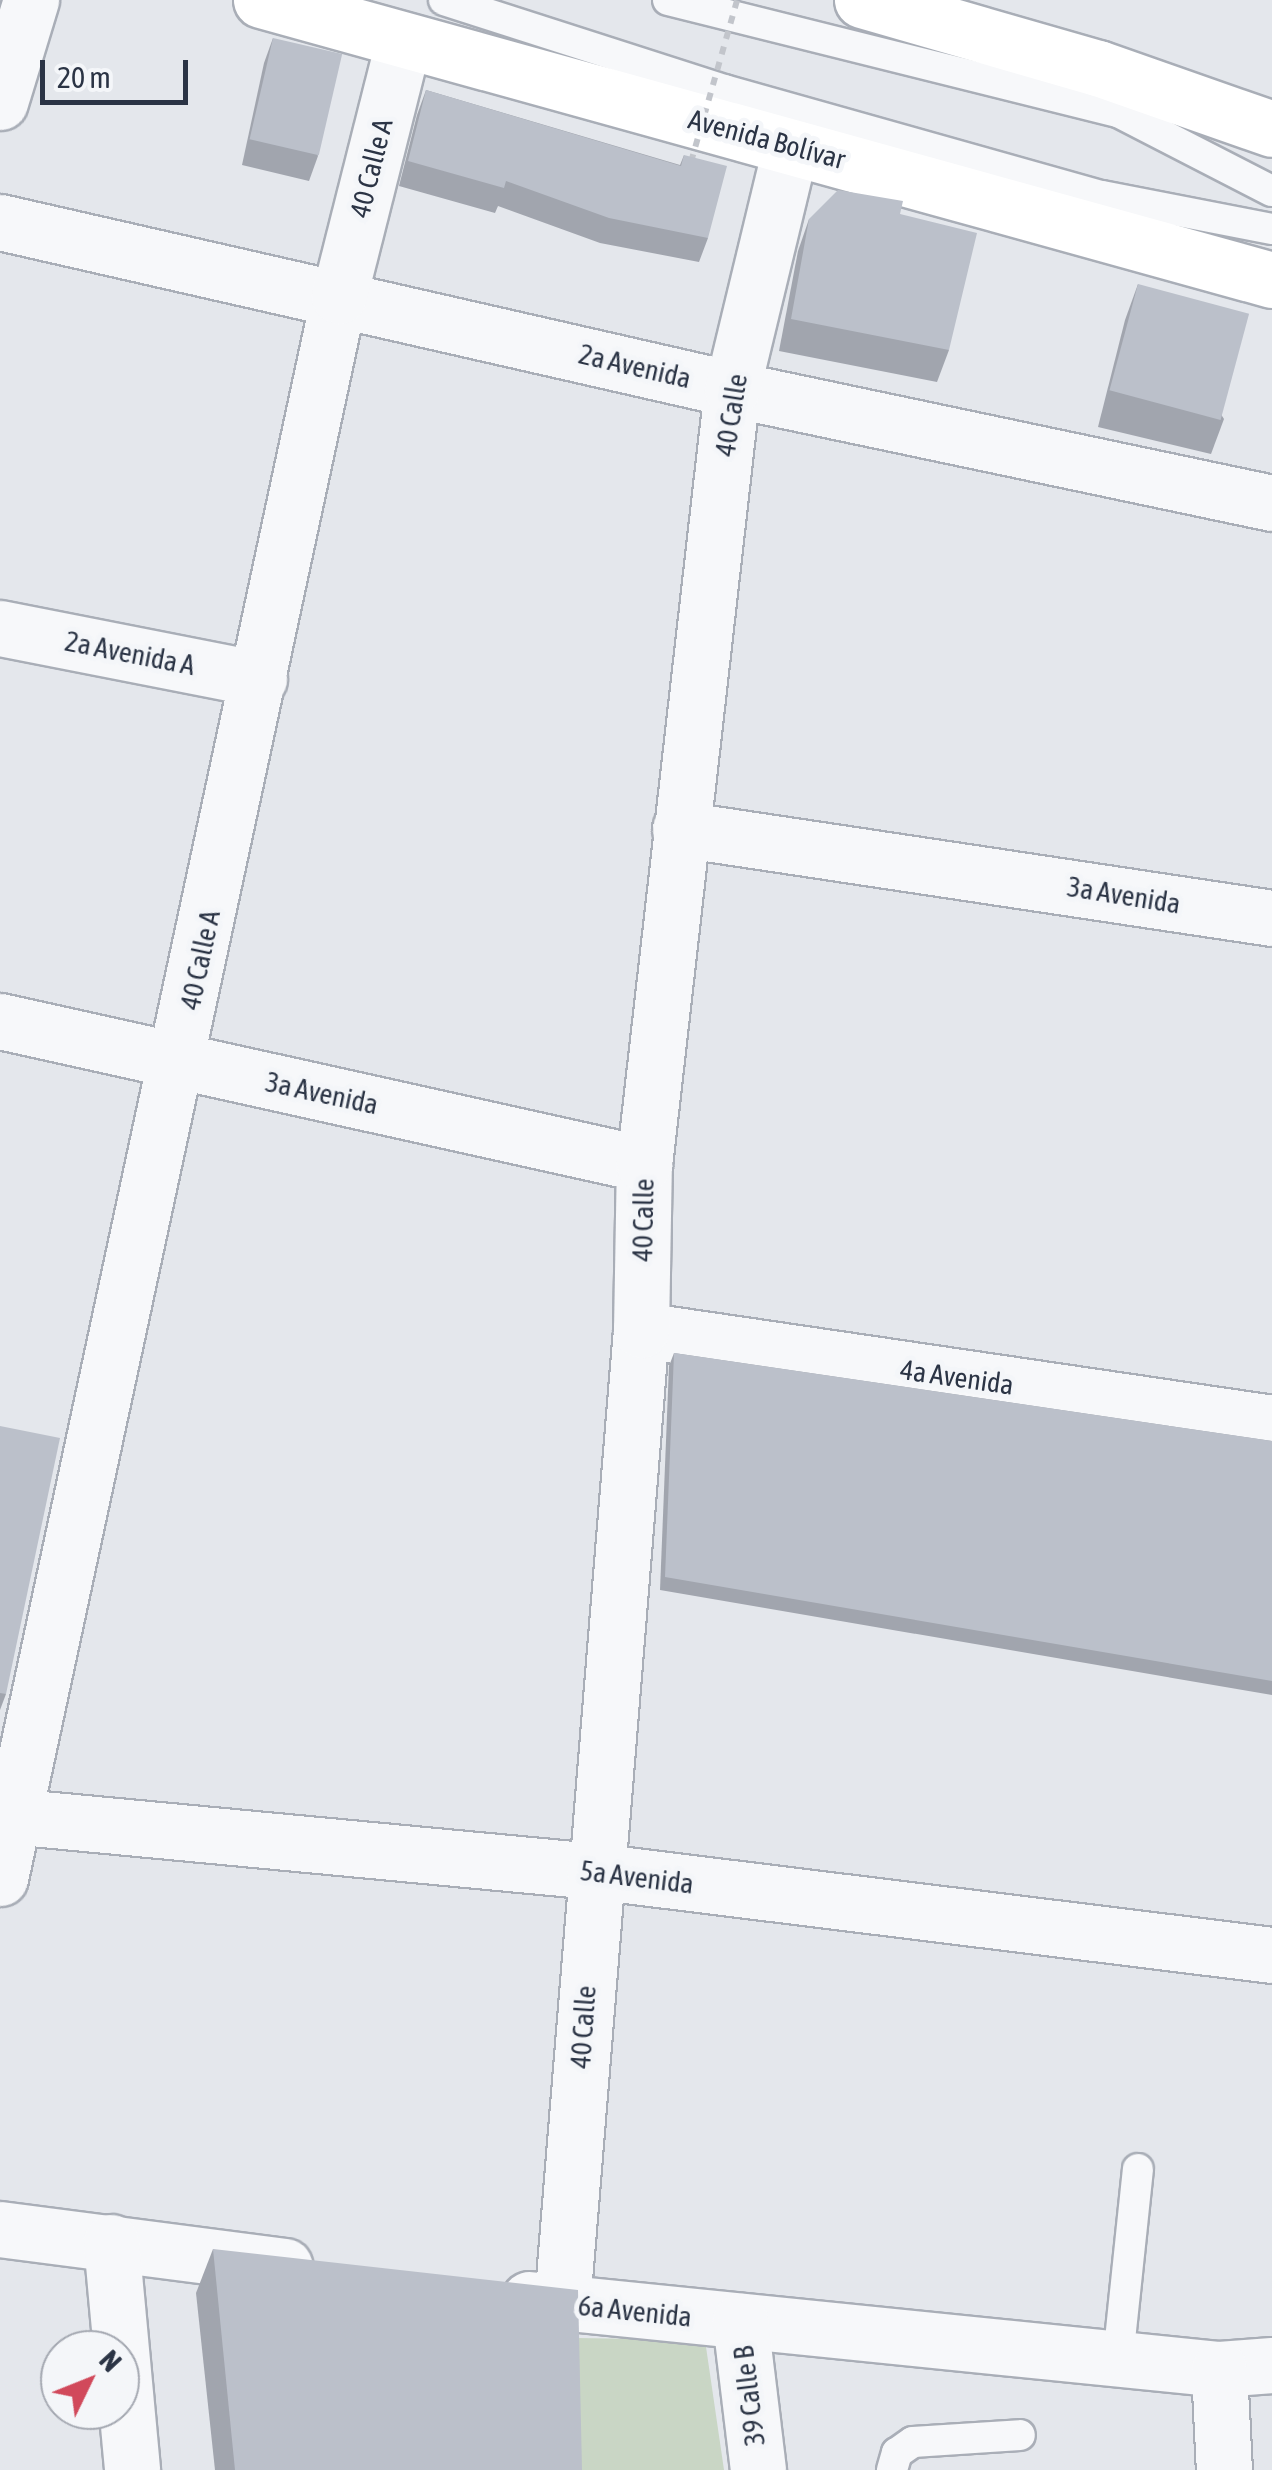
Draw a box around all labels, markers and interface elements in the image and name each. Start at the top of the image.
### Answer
scale bar [45,40,192,102]
text: 20 m [57,60,111,94]
street label: Avenida Bolívar [685,102,849,176]
street label: 40 Calle A [343,115,399,221]
street label: 2a Avenida [576,337,694,395]
street label: 40 Calle [708,371,754,459]
street label: 2a Avenida A [62,624,198,682]
street label: 3a Avenida [1065,869,1183,921]
street label: 40 Calle A [173,907,227,1013]
street label: 3a Avenida [263,1065,381,1121]
street label: 40 Calle [625,1178,661,1262]
street label: 4a Avenida [898,1352,1016,1402]
street label: 5a Avenida [578,1853,696,1901]
street label: 40 Calle [563,1984,603,2070]
street label: 6a Avenida [577,2288,693,2334]
north arrow [40,2330,140,2430]
text: N [93,2344,128,2378]
street label: 39 Calle B [726,2344,772,2448]

